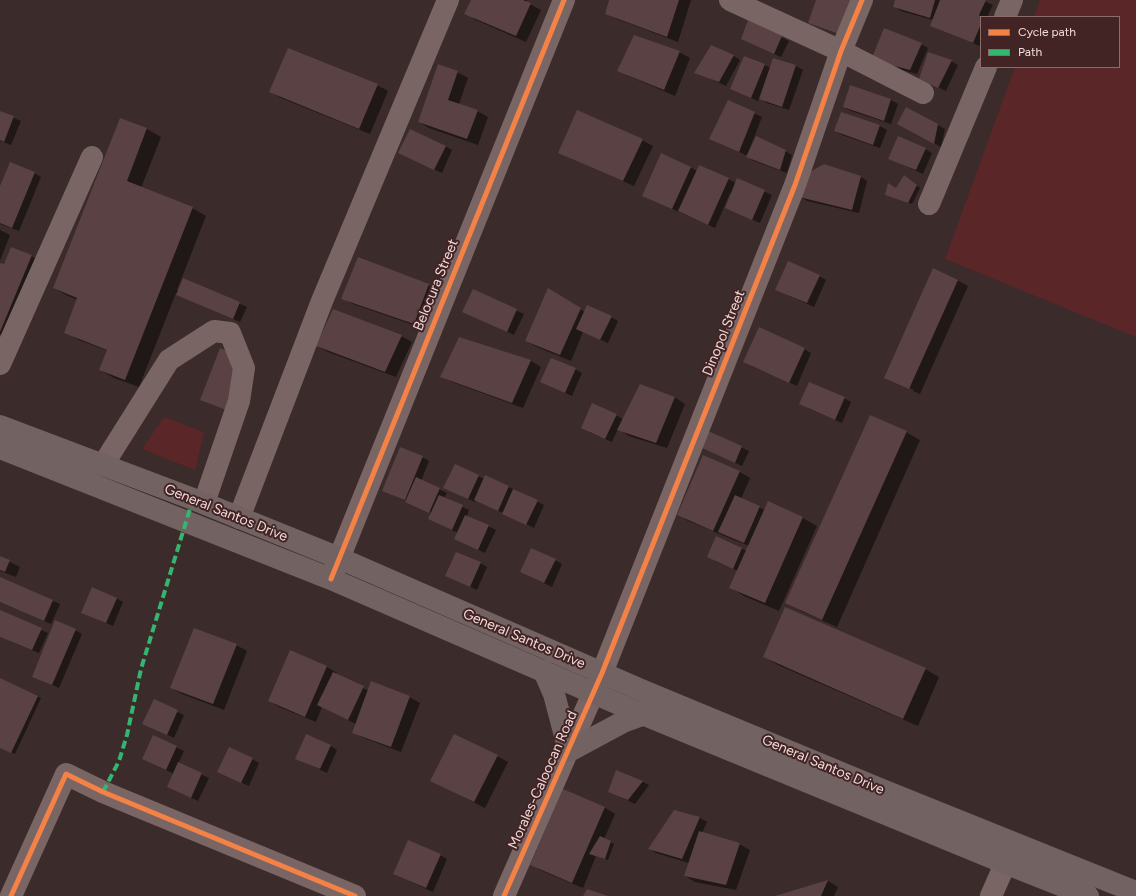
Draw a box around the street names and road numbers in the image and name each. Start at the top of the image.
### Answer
street label: Belocura Street [410,237,462,333]
street label: Dinopol Street [699,288,749,378]
street label: General Santos Drive [162,481,290,545]
street label: General Santos Drive [460,606,588,672]
street label: Morales-Caloocan Road [505,708,581,852]
street label: General Santos Drive [759,732,887,798]

